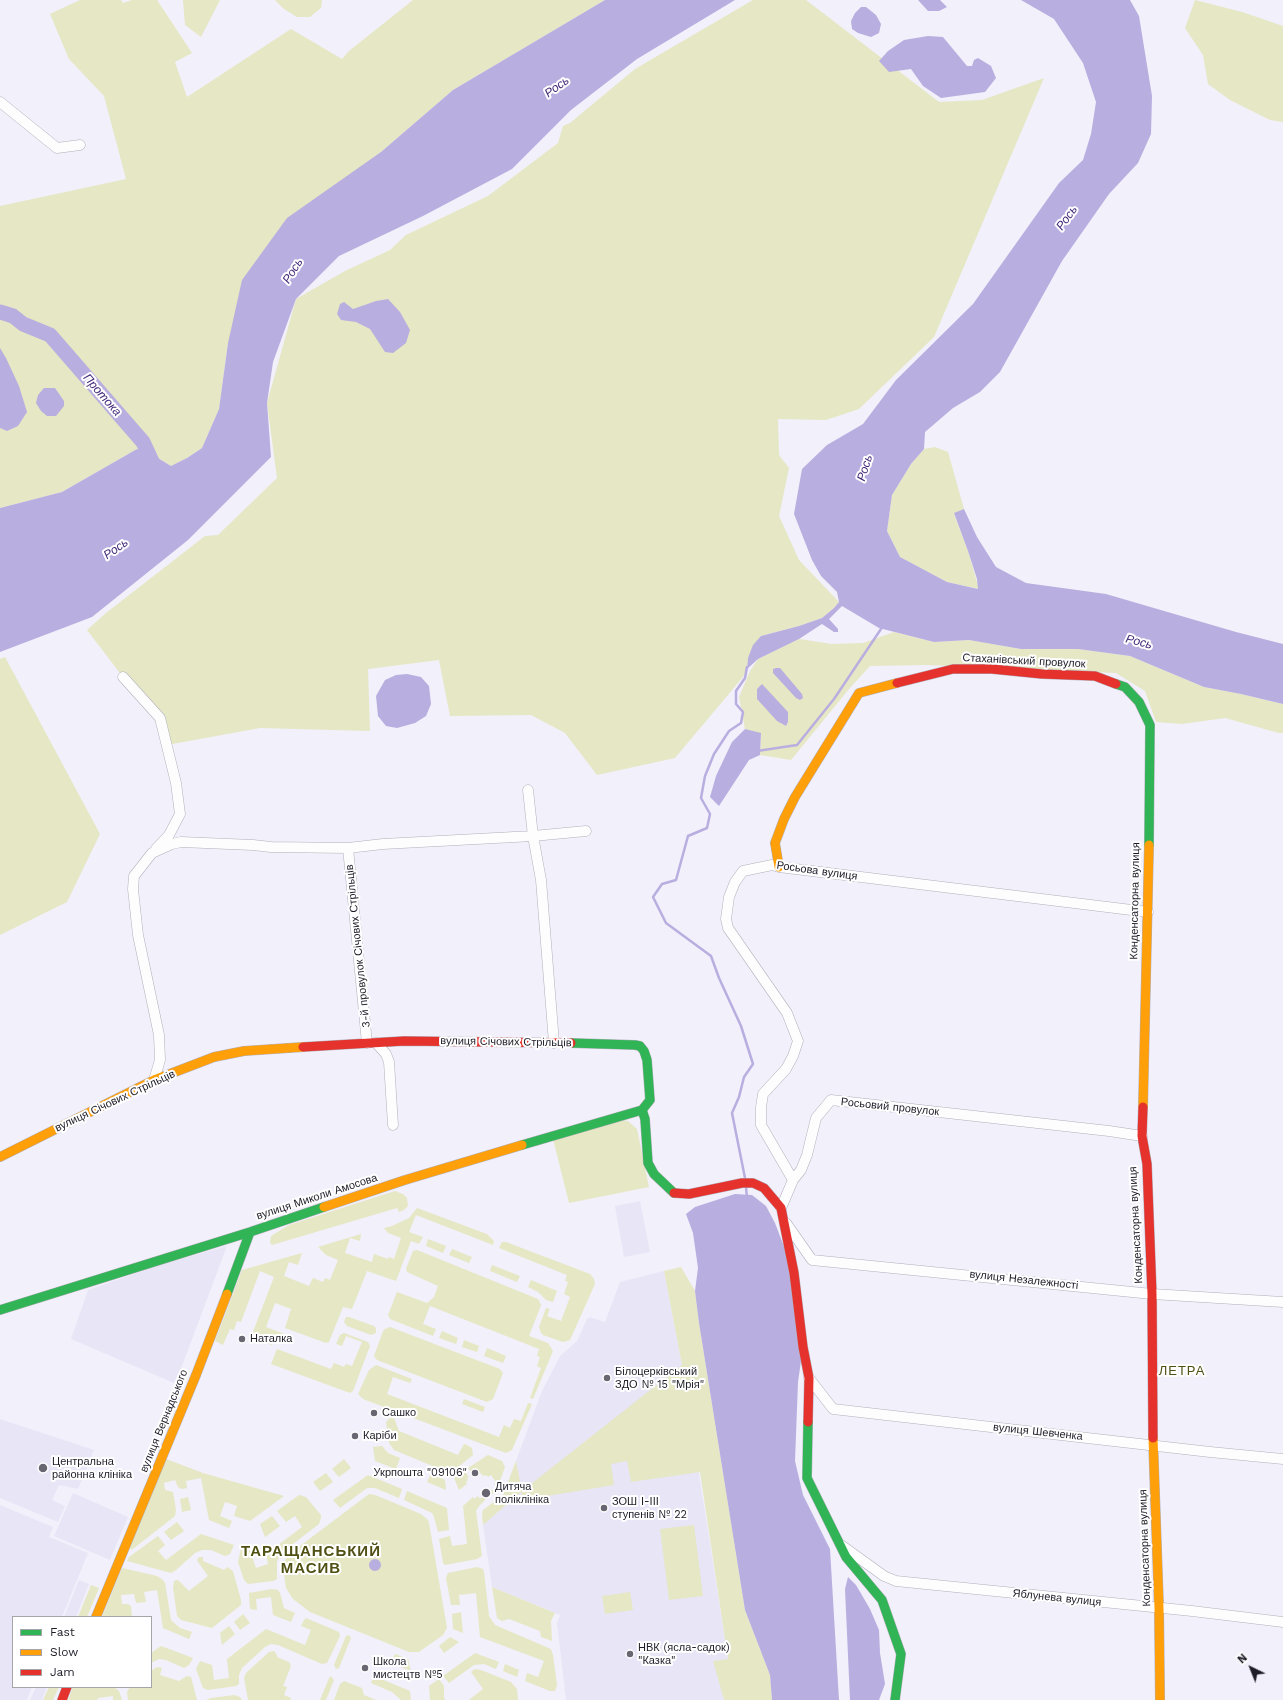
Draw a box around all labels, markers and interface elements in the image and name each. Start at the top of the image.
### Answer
water label: Рось [542,73,572,101]
water label: Рось [1053,203,1081,233]
water label: Рось [280,256,306,286]
water label: Протока [80,371,124,419]
water label: Рось [854,453,876,483]
water label: Рось [101,535,131,563]
water label: Рось [1124,632,1154,652]
street label: Стаханівський провулок [962,651,1086,671]
street label: Конденсаторна вулиця [1127,842,1143,960]
street label: Росьова вулиця [776,859,858,883]
street label: 3-й провулок Січових Стрільців [343,864,373,1028]
street label: вулиця Січових Стрільців [440,1034,572,1050]
street label: вулиця Січових Стрільців [53,1067,177,1135]
street label: Росьовий провулок [840,1095,940,1119]
street label: Конденсаторна вулиця [1126,1166,1146,1284]
street label: вулиця Миколи Амосова [255,1171,379,1223]
street label: вулиця Незалежності [969,1268,1079,1292]
place label: Наталка [250,1332,292,1346]
marker: Наталка [237,1334,247,1344]
district label: ЛЕТРА [1159,1363,1205,1379]
place label: Білоцерківський ЗДО № 15 "Мрія" [615,1365,704,1391]
street label: вулиця Вернадського [137,1368,191,1474]
marker: Білоцерківський ЗДО № 15 "Мрія" [602,1373,612,1383]
place label: Сашко [382,1406,416,1420]
marker: Сашко [369,1408,379,1418]
street label: вулиця Шевченка [993,1421,1083,1443]
place label: Каріби [363,1429,397,1443]
marker: Каріби [350,1431,360,1441]
place label: Центральна районна клініка [52,1455,132,1481]
marker: Центральна районна клініка [37,1462,49,1474]
place label: Укрпошта "09106" [374,1466,467,1480]
marker: Укрпошта "09106" [470,1468,480,1478]
place label: Дитяча поліклініка [495,1480,549,1506]
marker: Дитяча поліклініка [480,1487,492,1499]
street label: Конденсаторна вулиця [1136,1489,1154,1607]
place label: ЗОШ І-ІІІ ступенів № 22 [612,1495,687,1521]
marker: ЗОШ І-ІІІ ступенів № 22 [599,1503,609,1513]
district label: ТАРАЩАНСЬКИЙ МАСИВ [241,1543,381,1578]
street label: Яблунева вулиця [1012,1587,1102,1609]
legend [12,1616,152,1688]
text: Fast [50,1625,75,1639]
place label: НВК (ясла-садок) "Казка" [638,1641,730,1667]
text: Slow [50,1645,78,1659]
north arrow [1231,1648,1271,1688]
marker: НВК (ясла-садок) "Казка" [625,1649,635,1659]
text: N [1235,1651,1250,1666]
place label: Школа мистецтв №5 [373,1655,443,1681]
marker: Школа мистецтв №5 [360,1663,370,1673]
text: Jam [50,1665,75,1679]

